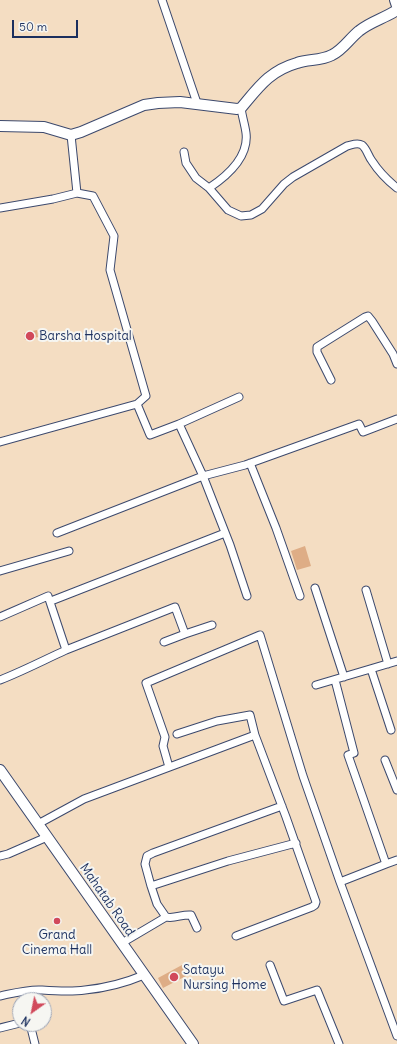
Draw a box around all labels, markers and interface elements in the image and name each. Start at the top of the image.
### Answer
scale bar [14,12,80,38]
text: 50 m [19,19,47,34]
place label: Barsha Hospital [39,328,132,344]
marker: Barsha Hospital [24,330,36,342]
street label: Mahatab Road [76,861,138,939]
marker: Grand Cinema Hall [52,916,62,926]
place label: Grand Cinema Hall [22,927,92,958]
place label: Satayu Nursing Home [183,962,267,993]
marker: Satayu Nursing Home [168,971,180,983]
north arrow [12,992,52,1032]
text: N [19,1013,33,1029]

